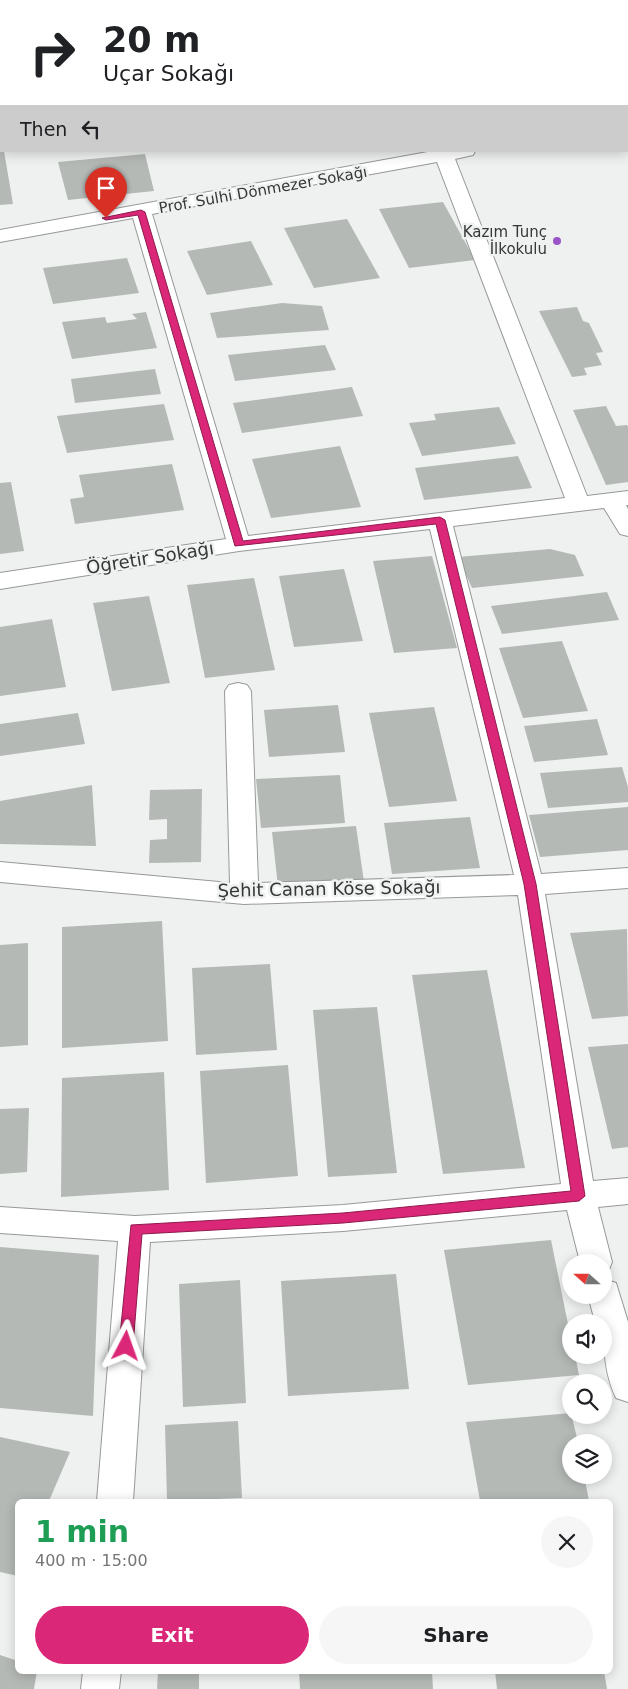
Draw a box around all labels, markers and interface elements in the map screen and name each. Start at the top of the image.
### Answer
icon: right [20,20,85,85]
text: 20 m [103,20,200,60]
text: Uçar Sokağı [103,61,234,86]
icon: left [77,115,105,143]
text: Then [20,118,67,140]
street label: Prof. Sulhi Dönmezer Sokağı [157,163,369,217]
pin [85,167,127,218]
icon: arrive [92,174,120,202]
place label: Kazım Tunç İlkokulu [463,223,547,258]
marker: Kazım Tunç İlkokulu [551,235,563,247]
street label: Öğretir Sokağı [85,537,215,578]
street label: Şehit Canan Köse Sokağı [217,876,441,901]
north arrow [562,1254,612,1304]
map controls [562,1254,612,1484]
button: sound [562,1314,612,1364]
position arrow [99,1319,151,1371]
button: search [562,1374,612,1424]
button: layers [562,1434,612,1484]
text: 1 min [35,1514,129,1549]
button: close [541,1516,593,1568]
text: 400 m · 15:00 [35,1551,148,1570]
button: Exit [35,1606,309,1664]
button: Share [319,1606,593,1664]

